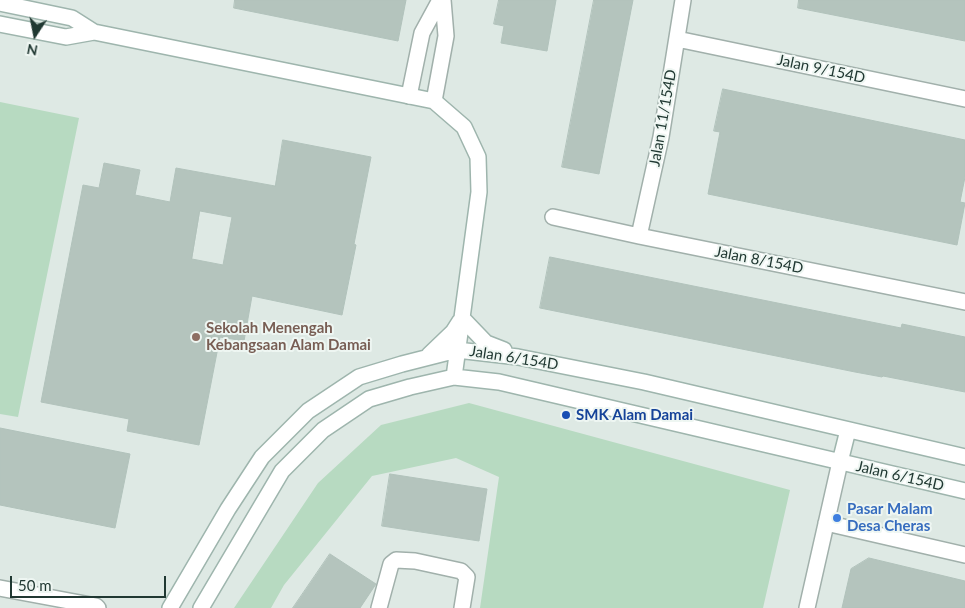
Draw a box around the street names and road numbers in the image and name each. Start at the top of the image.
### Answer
street label: Jalan 9/154D [775,51,867,87]
street label: Jalan 11/154D [646,68,680,168]
street label: Jalan 8/154D [713,243,805,277]
street label: Jalan 6/154D [468,342,560,374]
street label: Jalan 6/154D [854,457,946,495]

